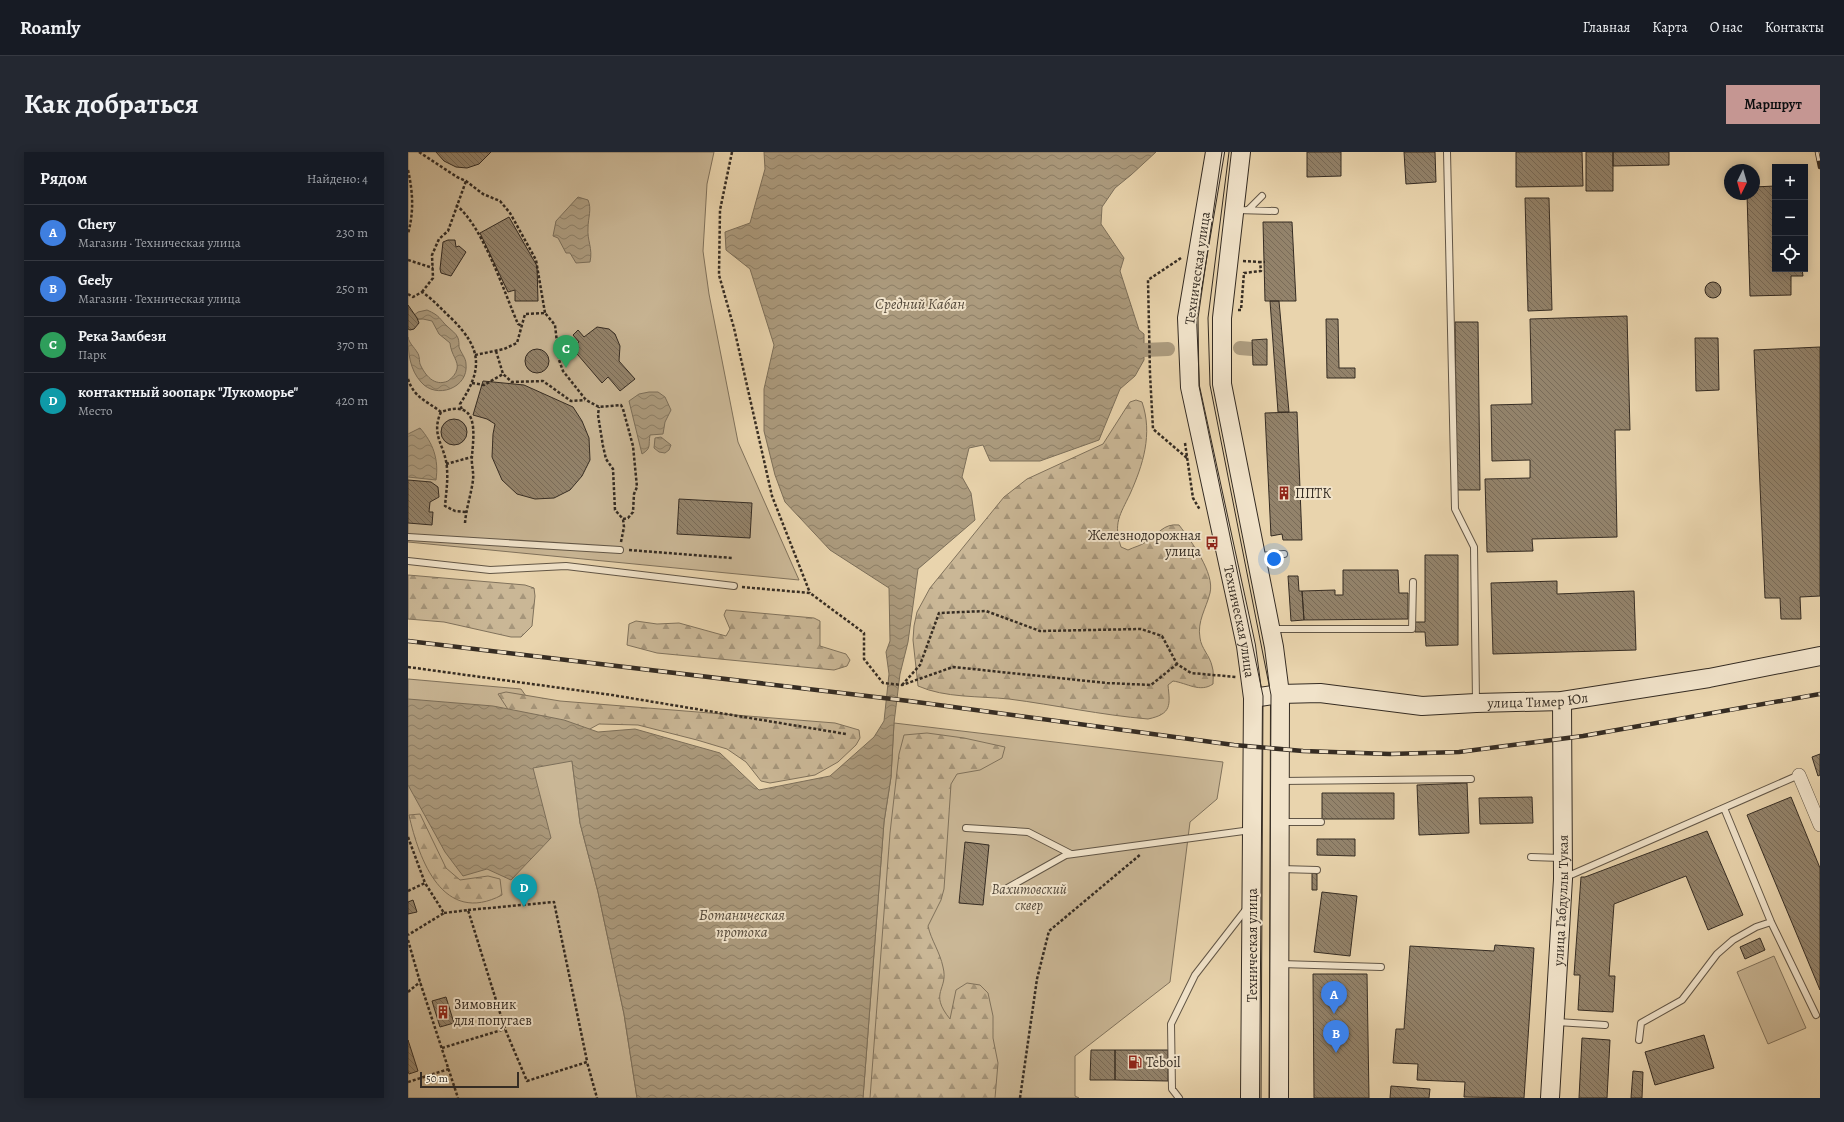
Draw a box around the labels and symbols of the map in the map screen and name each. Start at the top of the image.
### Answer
north arrow [1724,164,1760,200]
street label: Техническая улица [1180,210,1215,326]
water label: Средний Кабан [875,294,965,314]
pin: C [553,335,579,368]
place label: ППТК [1295,484,1331,503]
building icon: ППТК [1276,485,1292,501]
place label: Железнодорожная улица [1088,526,1202,561]
bus stop icon: Железнодорожная улица [1204,535,1220,551]
your location [1264,549,1284,569]
street label: Техническая улица [1219,563,1259,679]
street label: улица Тимер Юл [1486,688,1589,713]
street label: улица Габдуллы Тукая [1549,834,1573,967]
pin: D [511,874,537,907]
park label: Вахитовский сквер [991,880,1067,915]
street label: Техническая улица [1243,887,1262,1002]
water label: Ботаническая протока [699,905,785,942]
pin: A [1321,981,1347,1014]
place label: Зимовник для попугаев [453,995,532,1030]
building icon: Зимовник для попугаев [435,1004,451,1020]
pin: B [1323,1020,1349,1053]
place label: Teboil [1146,1053,1181,1072]
fuel station icon: Teboil [1127,1054,1143,1070]
scale bar [420,1070,519,1089]

